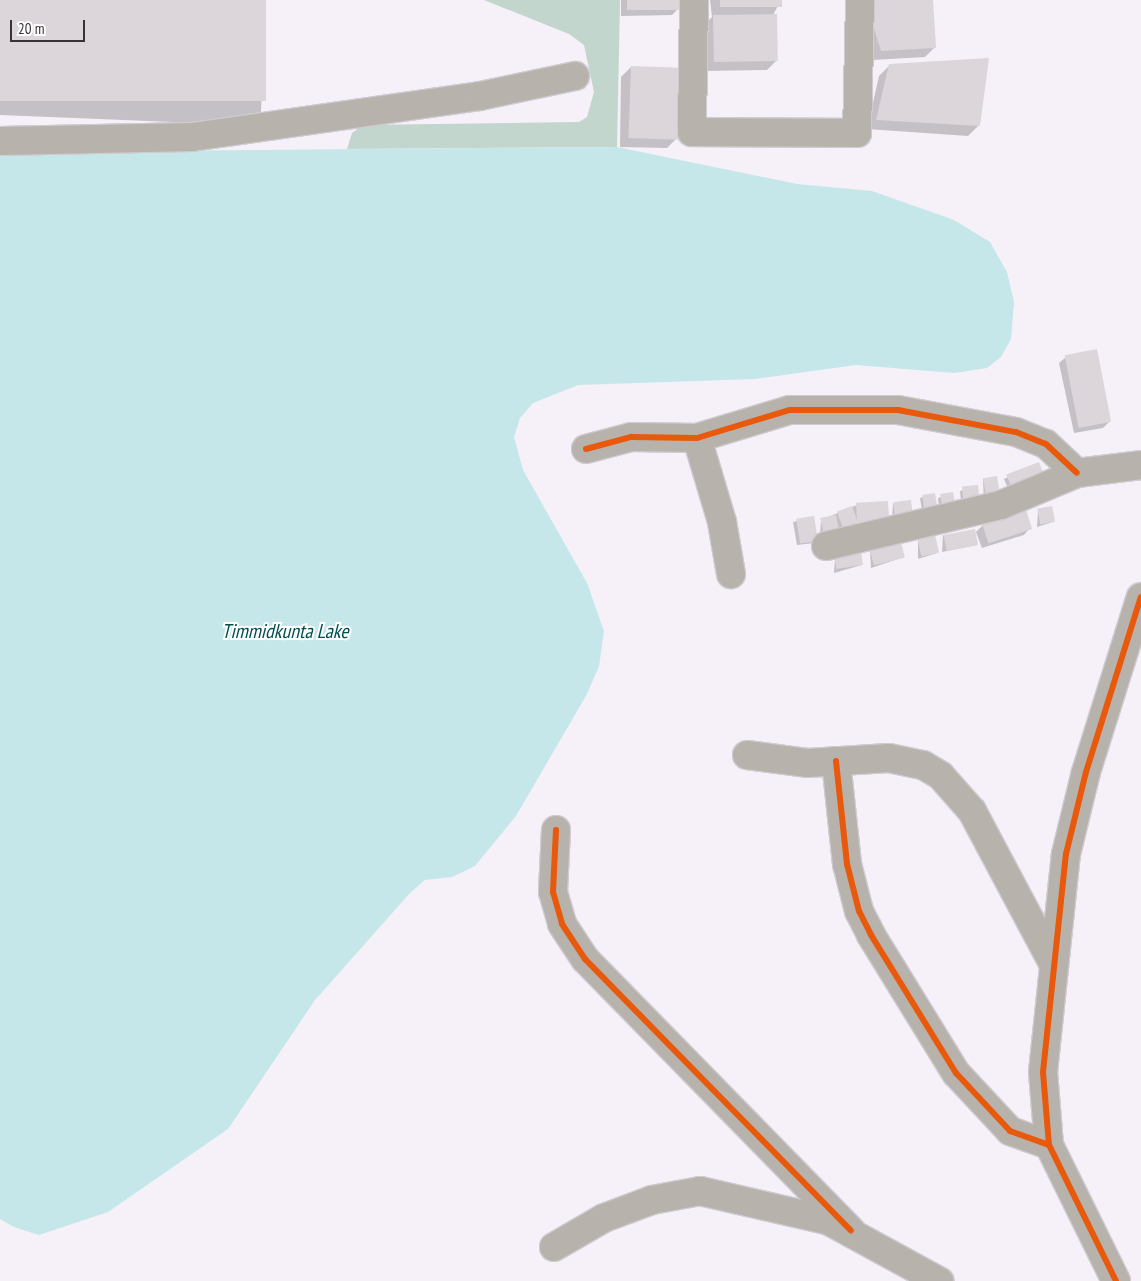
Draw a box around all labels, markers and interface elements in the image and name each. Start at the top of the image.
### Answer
scale bar [12,10,88,42]
text: 20 m [18,19,44,38]
water label: Timmidkunta Lake [221,619,349,643]

